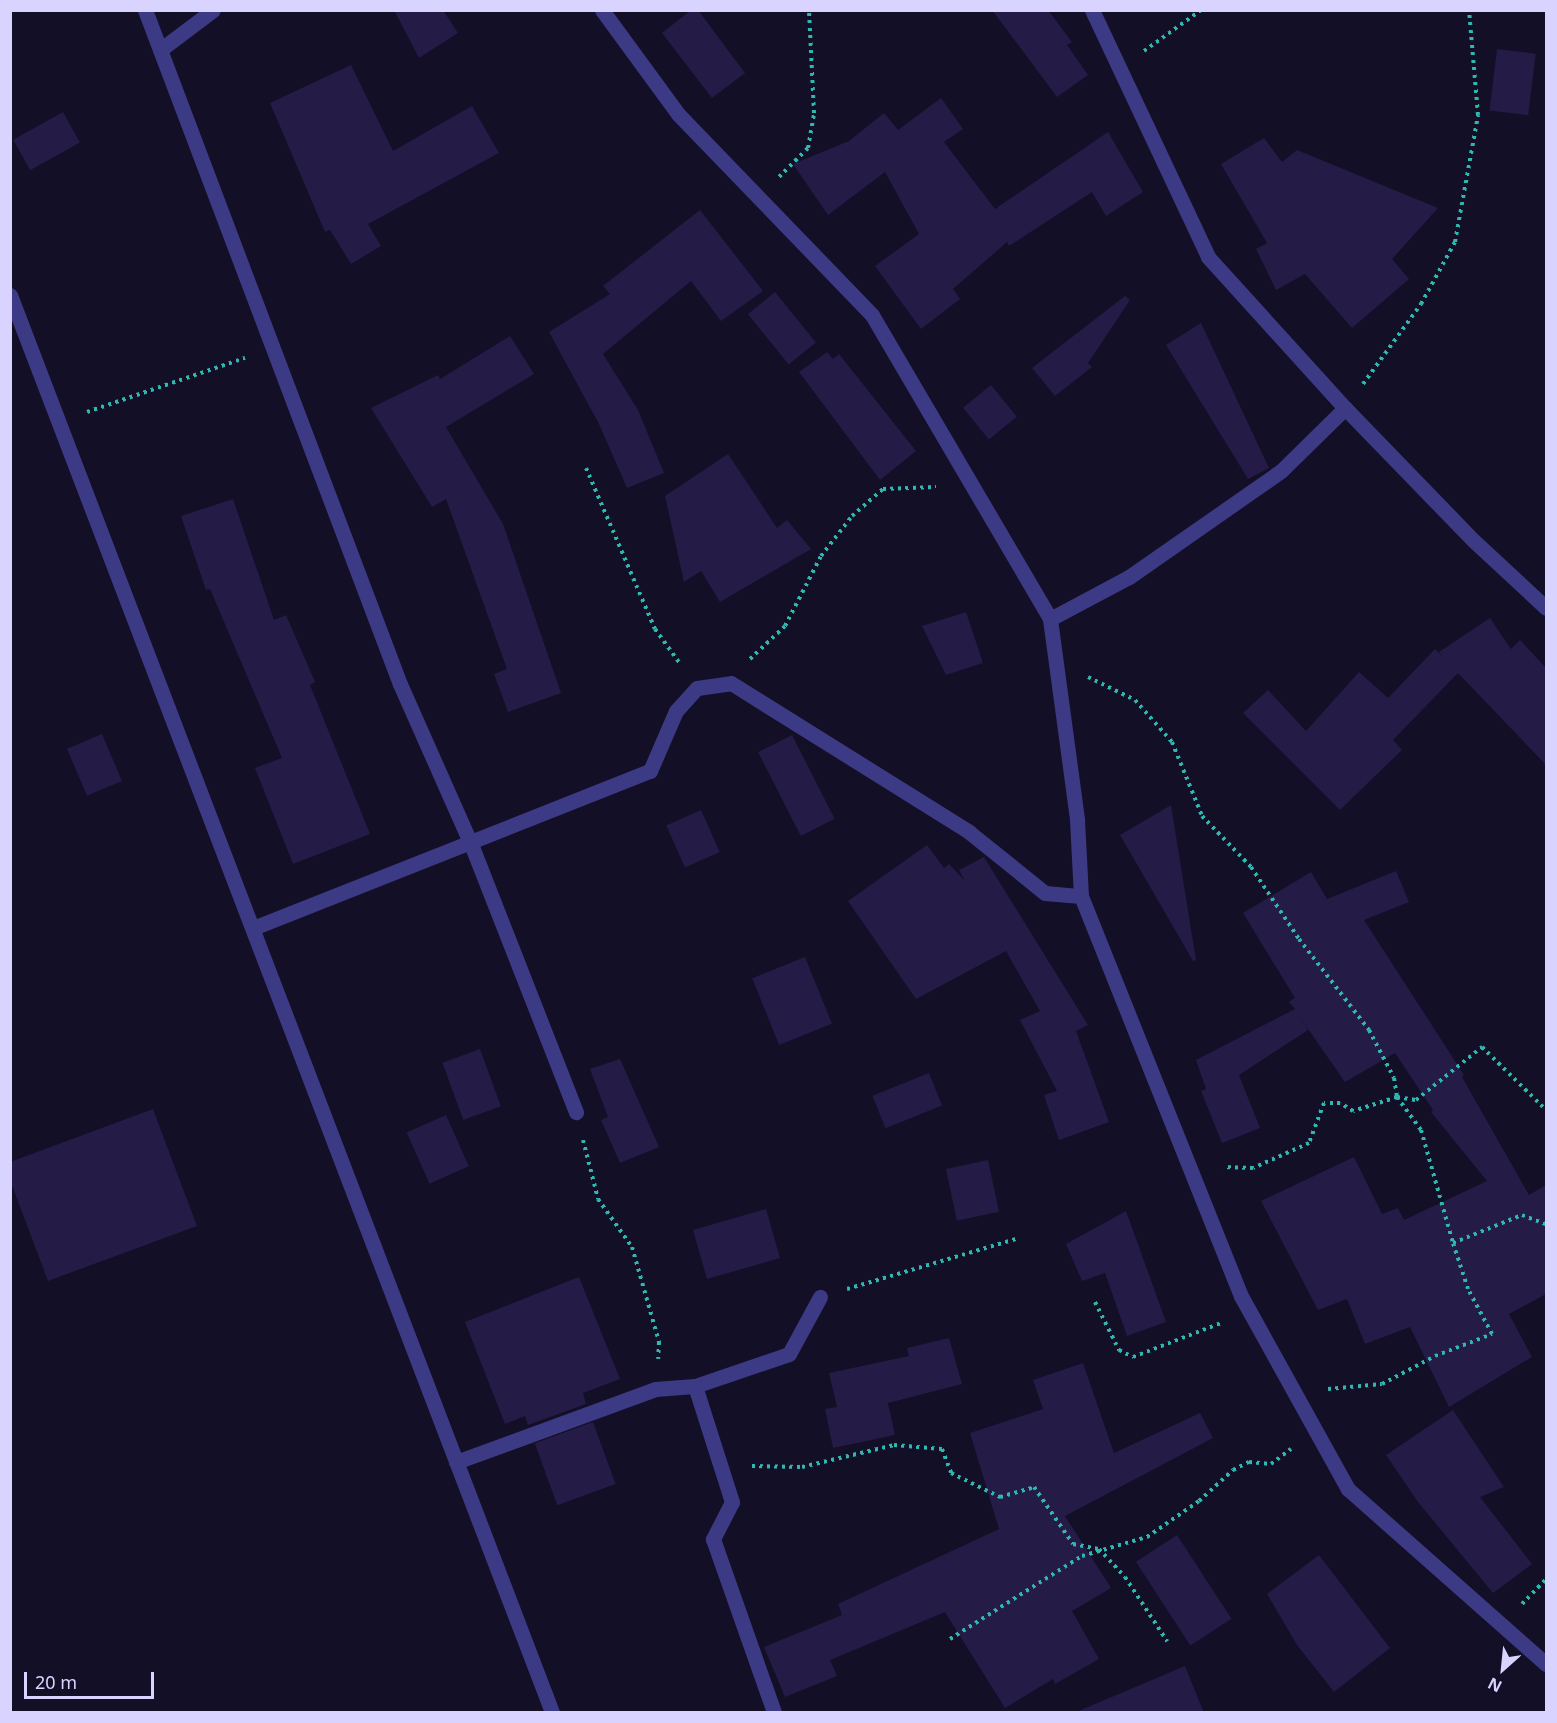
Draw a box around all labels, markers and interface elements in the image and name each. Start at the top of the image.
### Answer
north arrow [1473,1639,1533,1699]
scale bar [27,1660,158,1698]
text: 20 m [35,1670,77,1694]
text: N [1484,1672,1506,1698]

